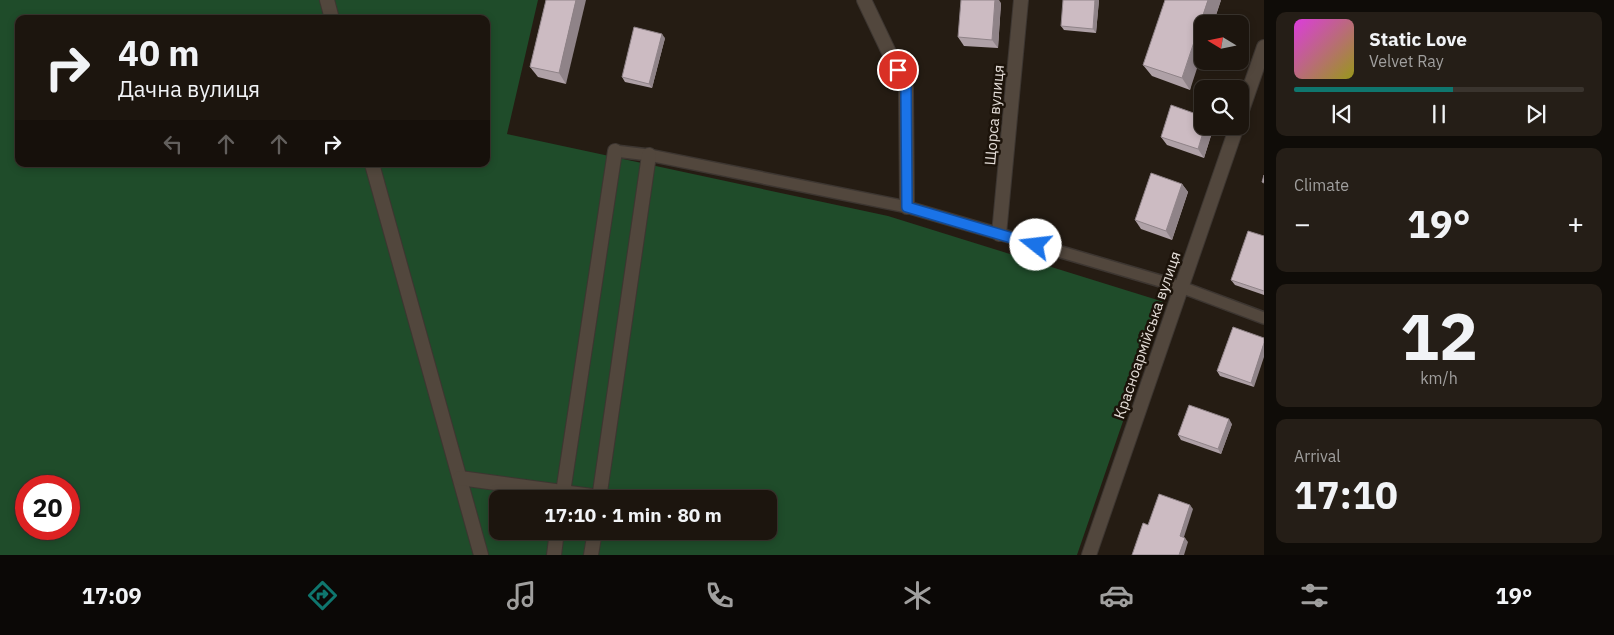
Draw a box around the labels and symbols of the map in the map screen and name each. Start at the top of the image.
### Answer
north arrow [1194,15,1249,70]
pin [877,49,919,91]
street label: Щорса вулиця [980,64,1008,166]
position arrow [1009,218,1061,270]
street label: Красноармійська вулиця [1109,249,1185,421]
speed limit sign: 20 [15,475,80,540]

